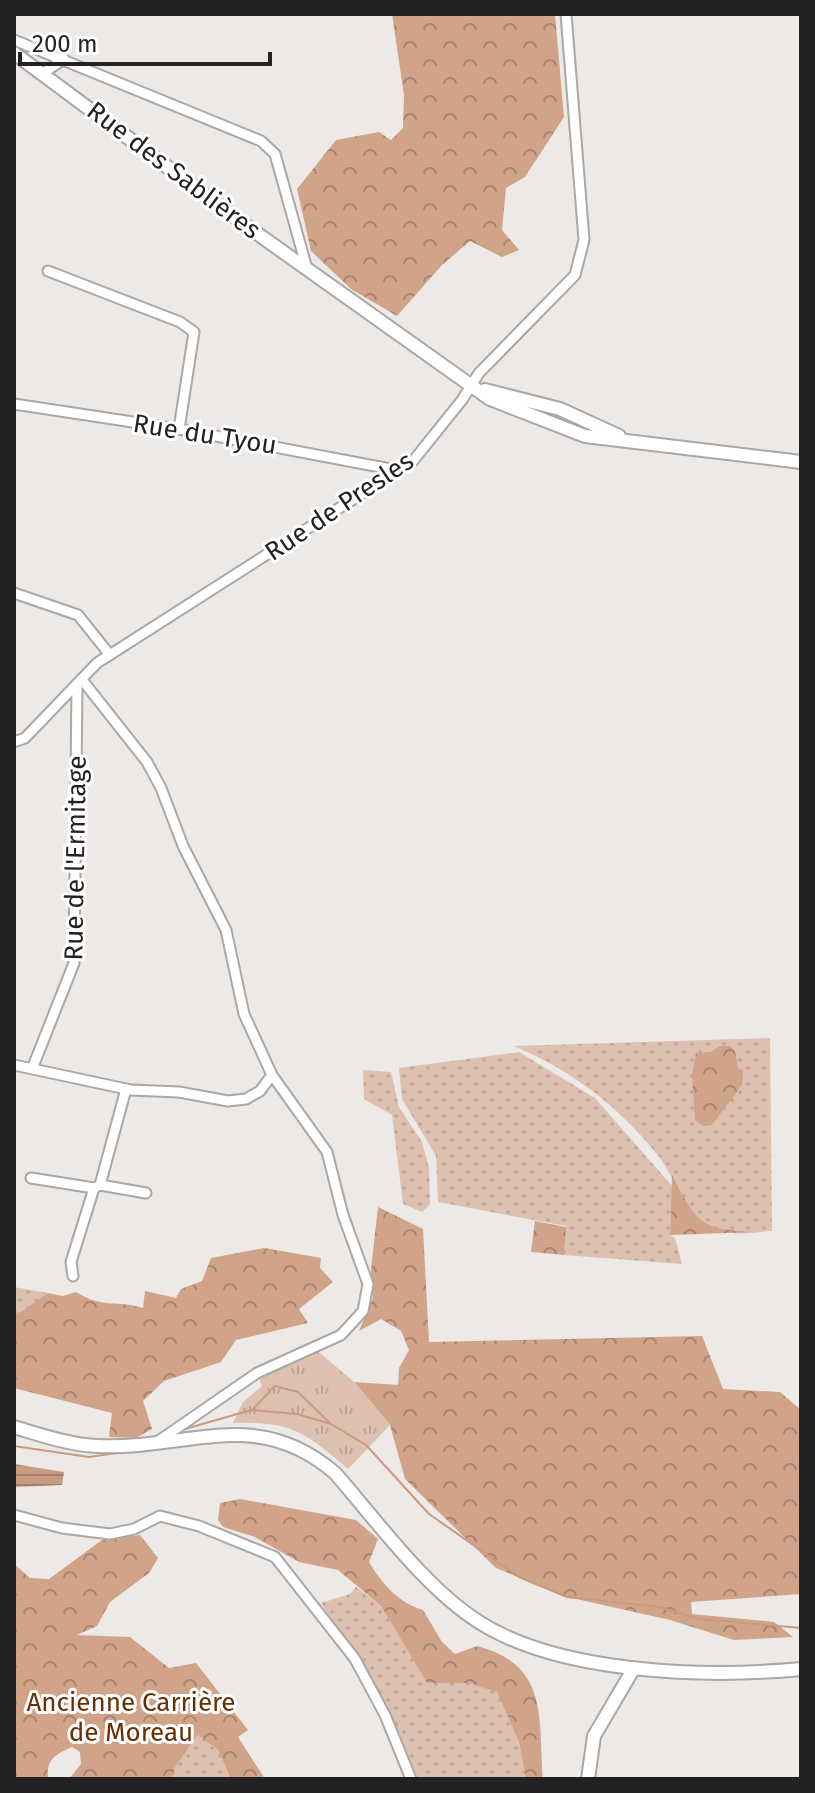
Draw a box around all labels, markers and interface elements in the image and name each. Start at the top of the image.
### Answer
scale bar [20,16,270,66]
text: 200 m [32,30,98,58]
street label: Rue des Sablières [81,95,267,246]
street label: Rue du Tyou [131,408,279,461]
street label: Rue de Presles [259,445,419,567]
street label: Rue de l'Ermitage [58,755,93,961]
park label: Ancienne Carrière de Moreau [26,1687,236,1748]

